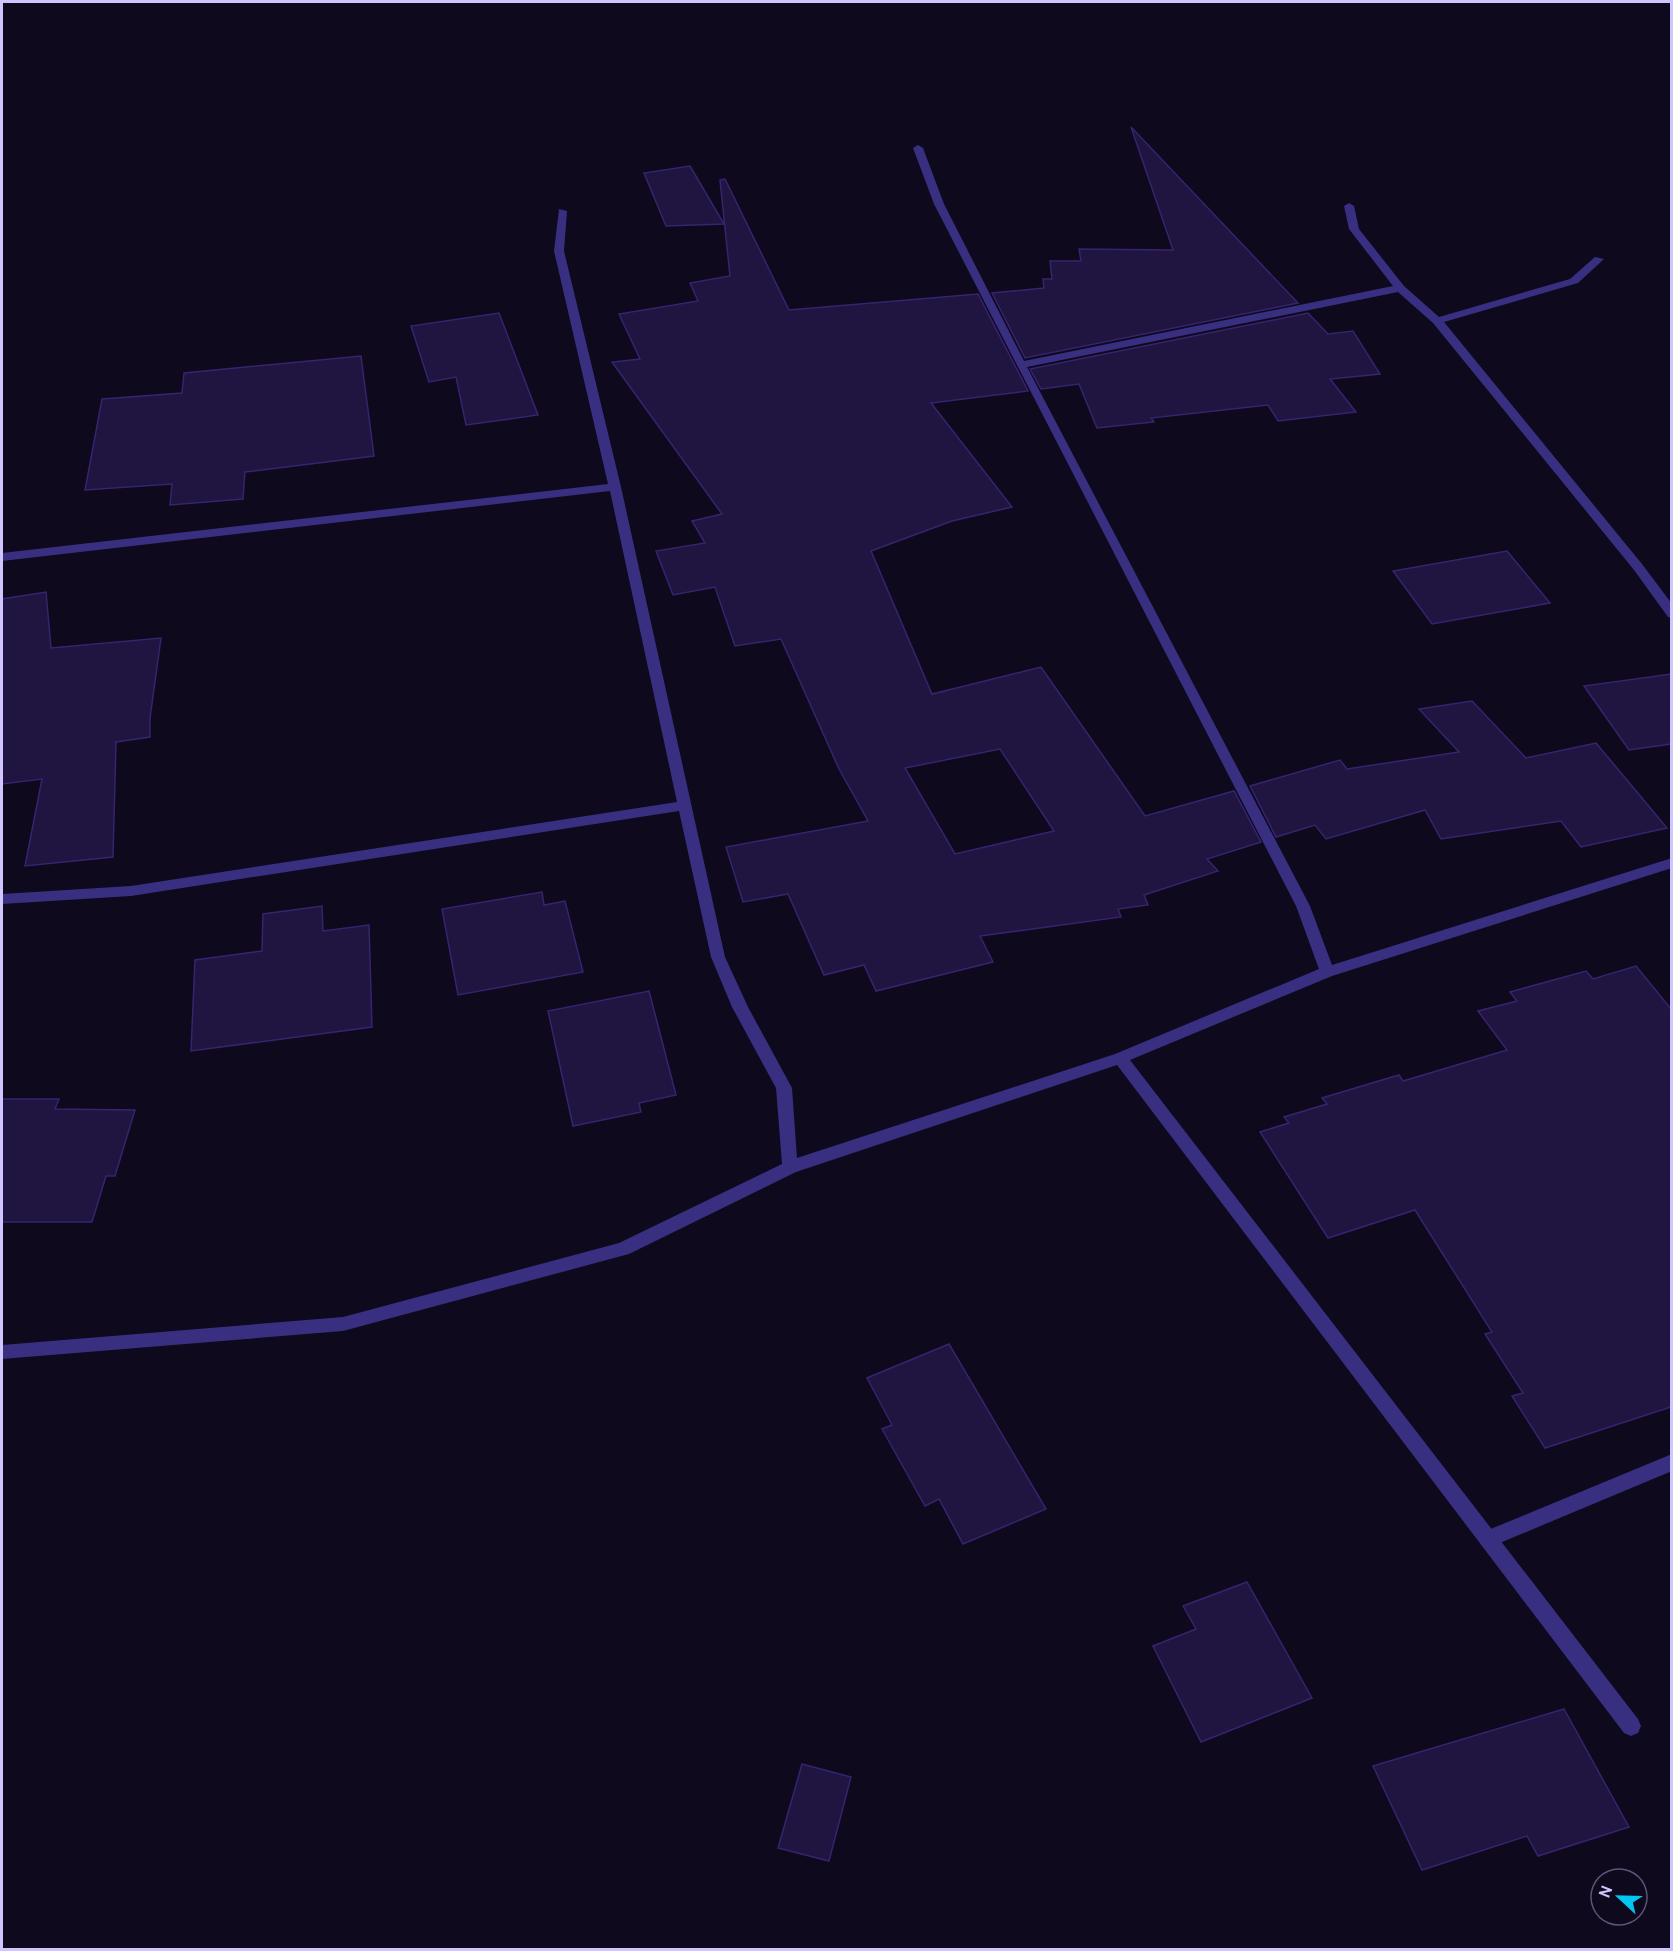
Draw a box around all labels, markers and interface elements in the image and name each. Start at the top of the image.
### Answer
north arrow [1589,1867,1649,1927]
text: N [1596,1883,1618,1901]

